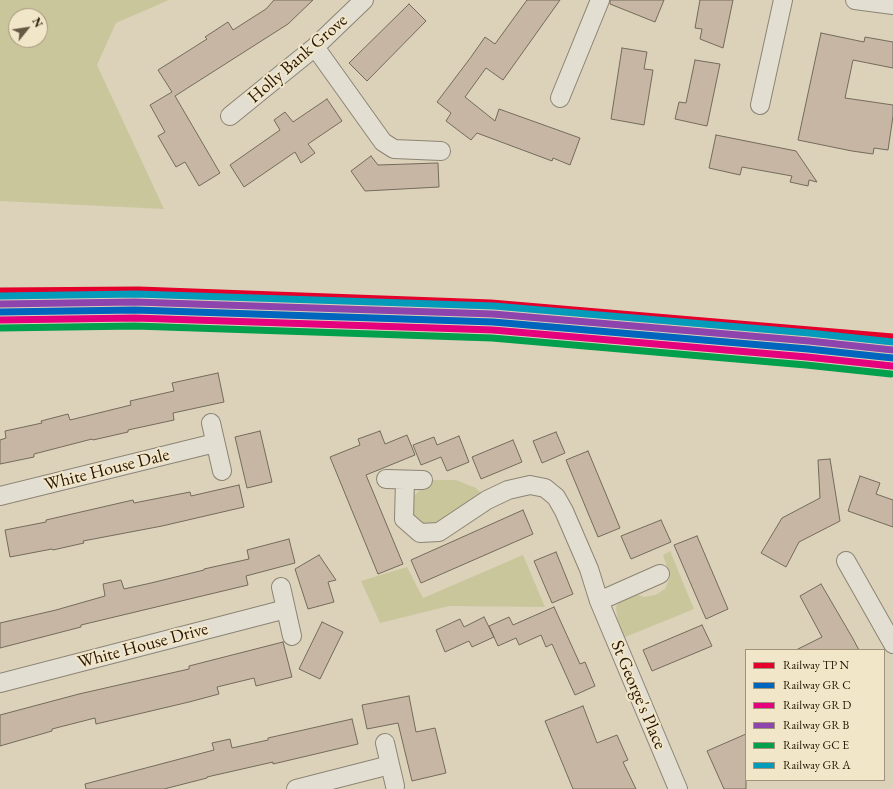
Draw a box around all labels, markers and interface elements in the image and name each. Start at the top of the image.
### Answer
north arrow [8,8,48,48]
street label: Holly Bank Grove [244,10,352,108]
text: N [29,15,46,30]
street label: White House Dale [42,444,172,496]
street label: White House Drive [75,618,211,674]
street label: St George's Place [605,637,671,753]
legend [745,649,885,781]
text: Railway TP N [783,657,849,673]
text: Railway GR C [783,677,851,693]
text: Railway GR D [783,697,851,713]
text: Railway GR B [783,717,849,733]
text: Railway GC E [783,737,849,753]
text: Railway GR A [783,757,851,773]

